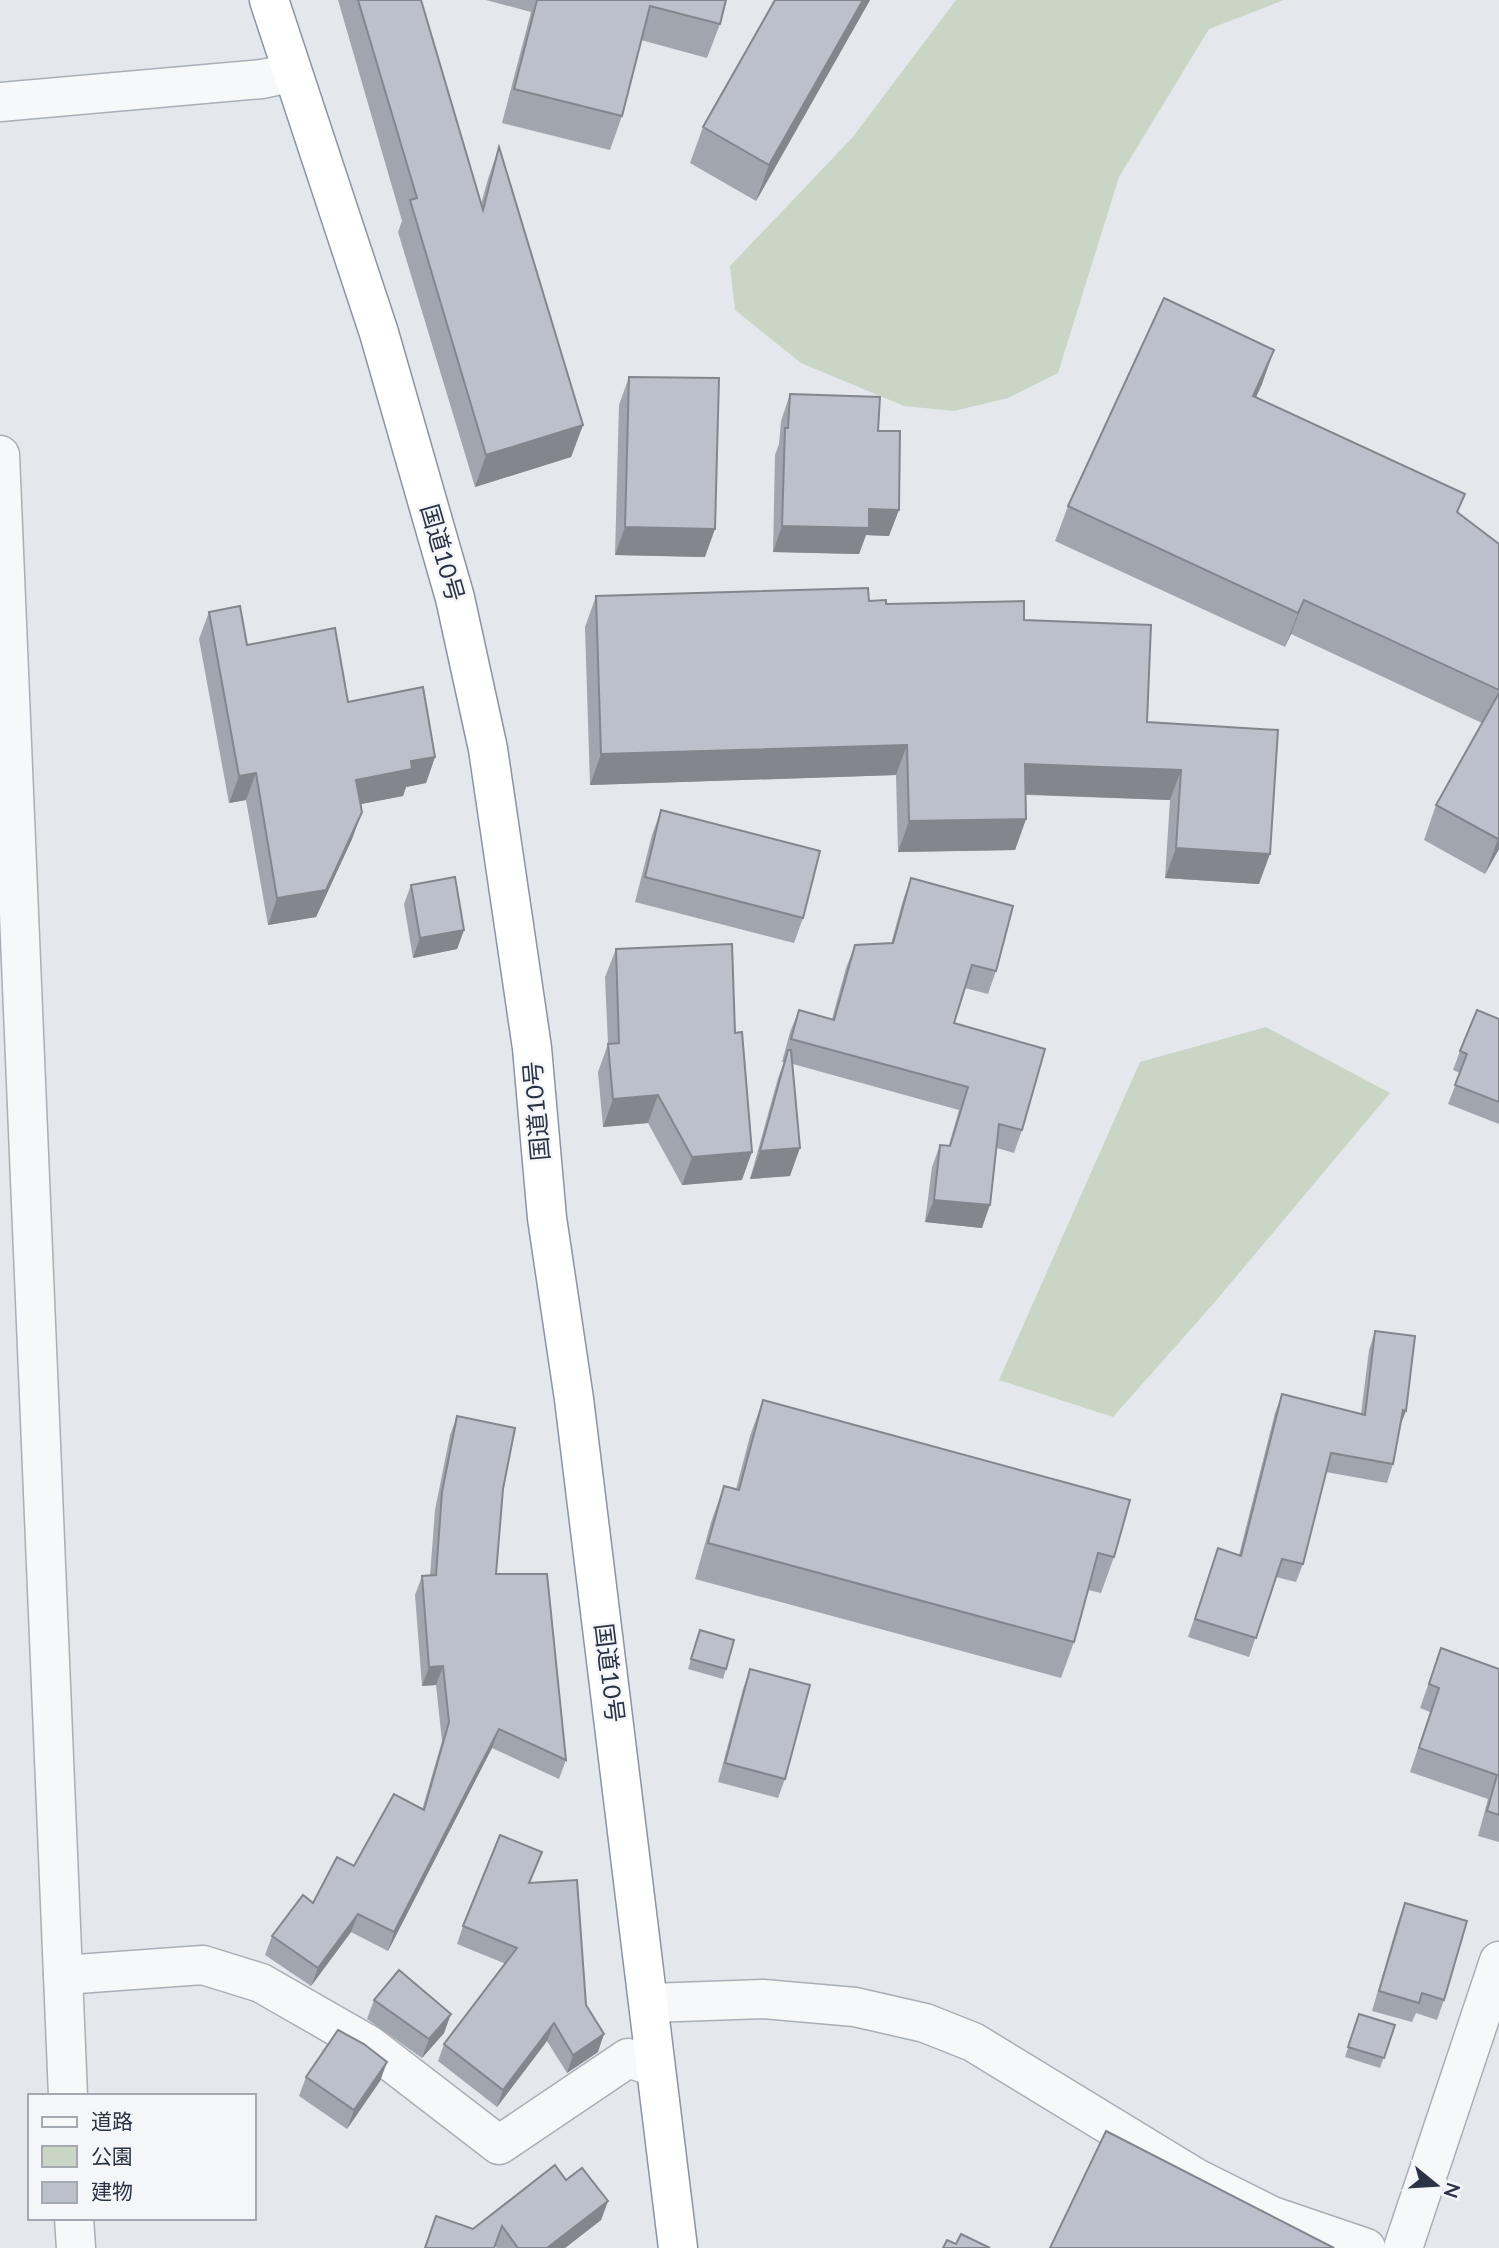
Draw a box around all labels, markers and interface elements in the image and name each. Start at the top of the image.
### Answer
street label: 国道10号 [416,501,471,605]
street label: 国道10号 [517,1060,554,1162]
street label: 国道10号 [590,1622,631,1724]
legend [28,2094,256,2220]
text: 道路 [91,2108,133,2133]
text: 公園 [91,2143,133,2168]
north arrow [1401,2150,1471,2220]
text: 建物 [91,2178,133,2203]
text: N [1439,2180,1466,2201]

